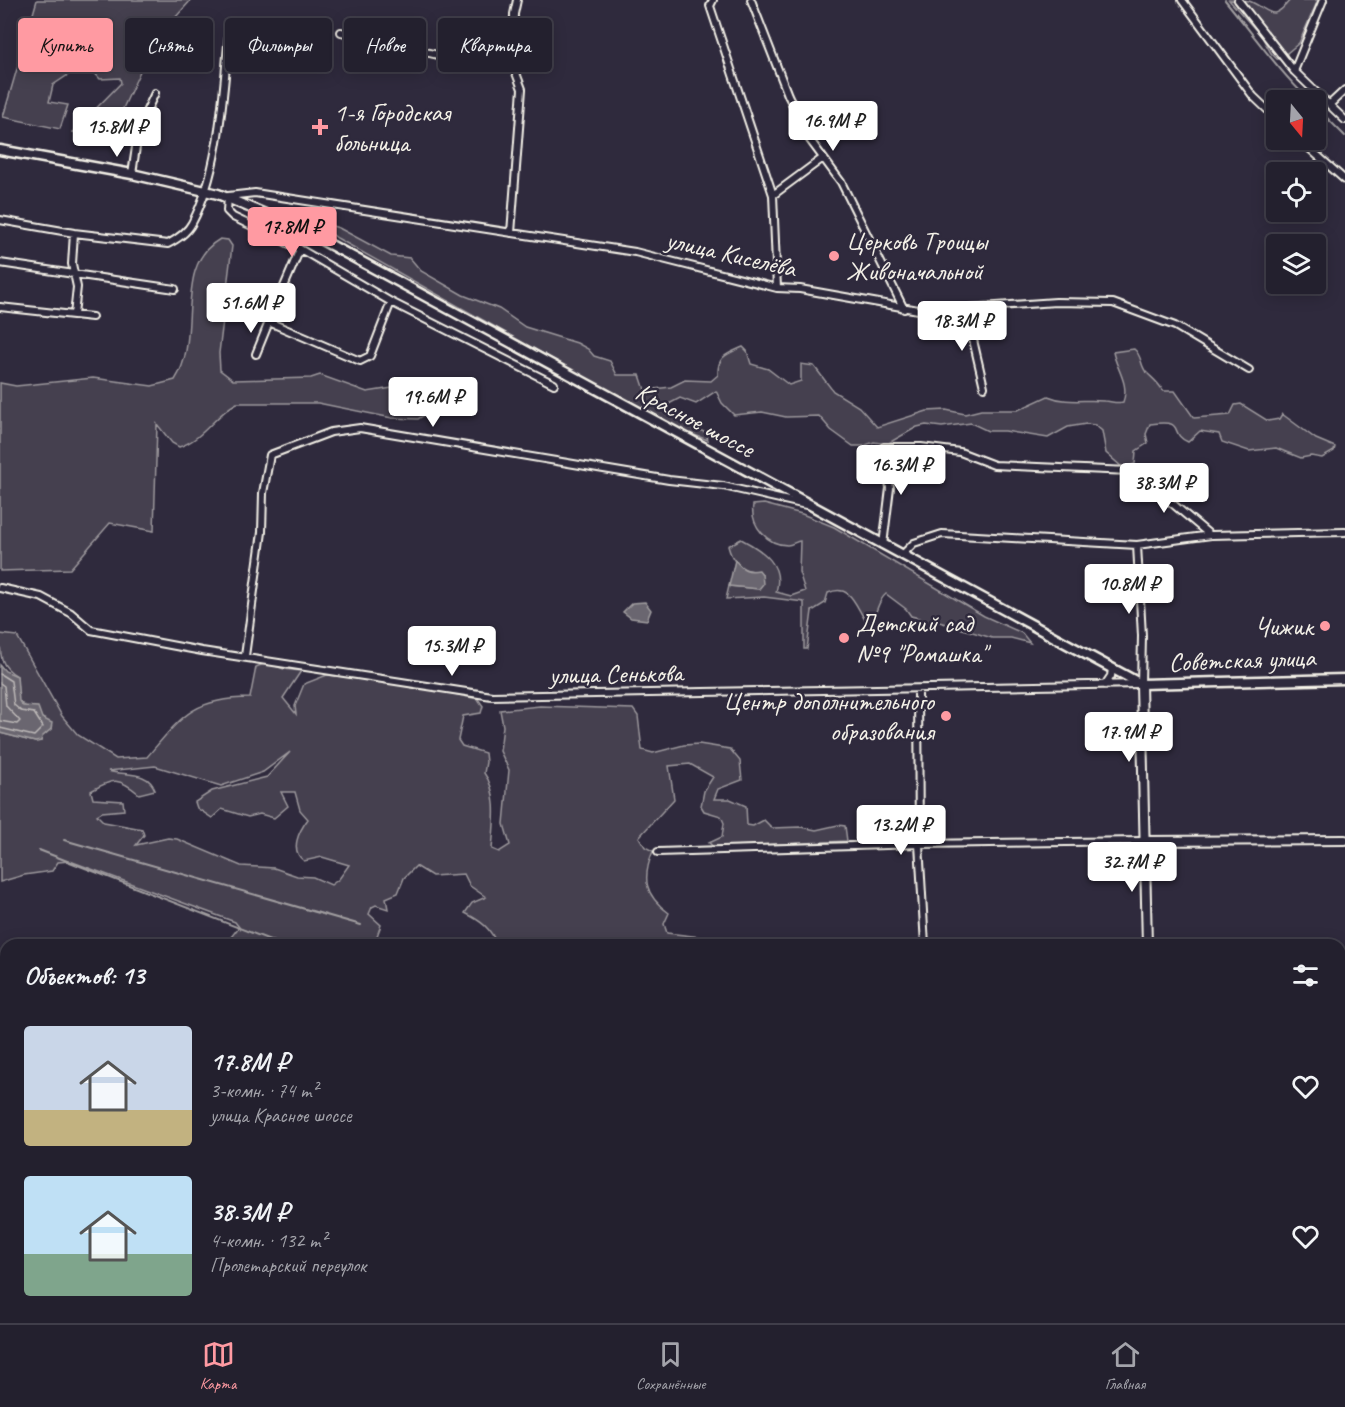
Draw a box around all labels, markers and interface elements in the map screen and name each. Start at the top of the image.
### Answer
chip: Купить [18,18,113,72]
chip: Снять [125,18,213,72]
chip: Фильтры [225,18,332,72]
chip: Новое [344,18,426,72]
chip: Квартира [438,18,552,72]
north arrow [1266,90,1326,150]
map controls [1266,90,1326,294]
place label: 1-я Городская больница [334,96,452,159]
pin: 16.9M ₽ [778,101,888,152]
pin: 15.8M ₽ [62,107,172,158]
text: 16.9M ₽ [803,108,863,133]
text: 15.8M ₽ [87,114,147,139]
marker: 1-я Городская больница [311,118,329,136]
button: locate [1266,162,1326,222]
pin: 17.8M ₽ [237,207,347,258]
text: 17.8M ₽ [262,214,322,239]
street label: улица Киселёва [661,223,801,285]
place label: Церковь Троицы Живоначальной [846,225,990,288]
button: layers [1266,234,1326,294]
marker: Церковь Троицы Живоначальной [827,249,841,263]
pin: 51.6M ₽ [196,283,306,334]
text: 51.6M ₽ [221,290,281,315]
pin: 18.3M ₽ [907,301,1017,352]
text: 18.3M ₽ [932,308,992,333]
street label: Красное шоссе [630,375,761,466]
pin: 19.6M ₽ [378,377,488,428]
text: 19.6M ₽ [403,384,463,409]
pin: 16.3M ₽ [846,445,956,496]
text: 16.3M ₽ [870,452,932,477]
pin: 38.3M ₽ [1109,463,1219,514]
text: 38.3M ₽ [1134,470,1194,495]
pin: 10.8M ₽ [1074,564,1184,615]
text: 10.8M ₽ [1099,571,1159,596]
place label: Детский сад №9 "Ромашка" [856,607,991,670]
place label: Чижик [1255,610,1316,643]
marker: Чижик [1318,619,1332,633]
pin: 15.3M ₽ [397,626,507,677]
marker: Детский сад №9 "Ромашка" [837,631,851,645]
text: 15.3M ₽ [422,633,482,658]
street label: Советская улица [1168,641,1318,679]
street label: улица Сенькова [547,656,685,692]
place label: Центр дополнительного образования [723,685,936,748]
marker: Центр дополнительного образования [939,709,953,723]
pin: 17.9M ₽ [1074,712,1184,763]
text: 17.9M ₽ [1099,719,1159,744]
pin: 13.2M ₽ [846,805,956,856]
text: 13.2M ₽ [871,812,931,837]
pin: 32.7M ₽ [1077,842,1187,893]
text: 32.7M ₽ [1102,849,1162,874]
text: Объектов: 13 [24,959,144,992]
icon: filters [1289,959,1322,992]
text: 17.8M ₽ [210,1045,289,1078]
icon: home [72,1050,144,1122]
icon: heart [1289,1070,1322,1103]
text: 3-комн. · 74 m² [210,1078,318,1103]
text: улица Красное шоссе [210,1103,352,1128]
text: 38.3M ₽ [210,1195,289,1228]
icon: home [72,1200,144,1272]
icon: heart [1289,1220,1322,1253]
text: 4-комн. · 132 m² [210,1228,327,1253]
text: Пролетарский переулок [210,1253,366,1278]
tab: Карта [200,1338,236,1394]
tab: Сохранённые [636,1338,705,1394]
tab: Главная [1105,1338,1145,1394]

